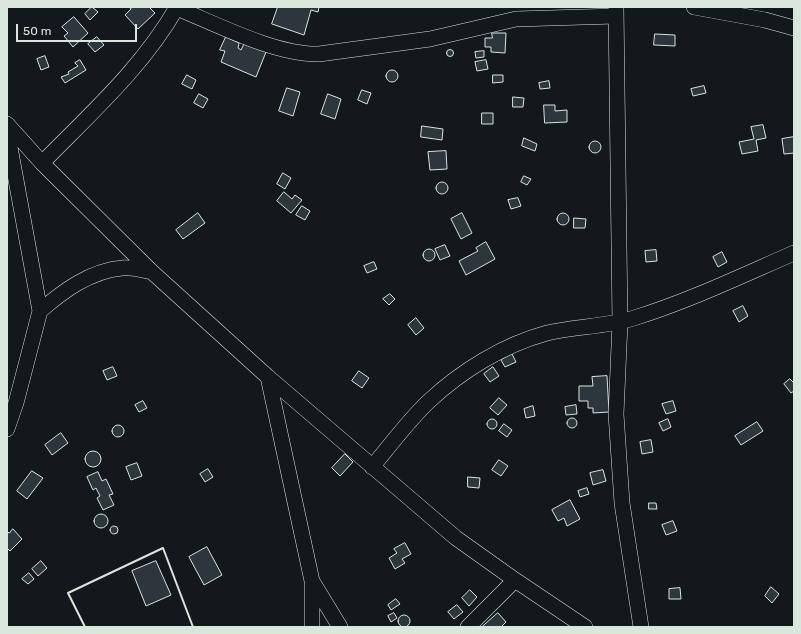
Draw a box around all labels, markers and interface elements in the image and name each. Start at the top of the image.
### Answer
scale bar [18,16,139,42]
text: 50 m [23,24,51,38]

